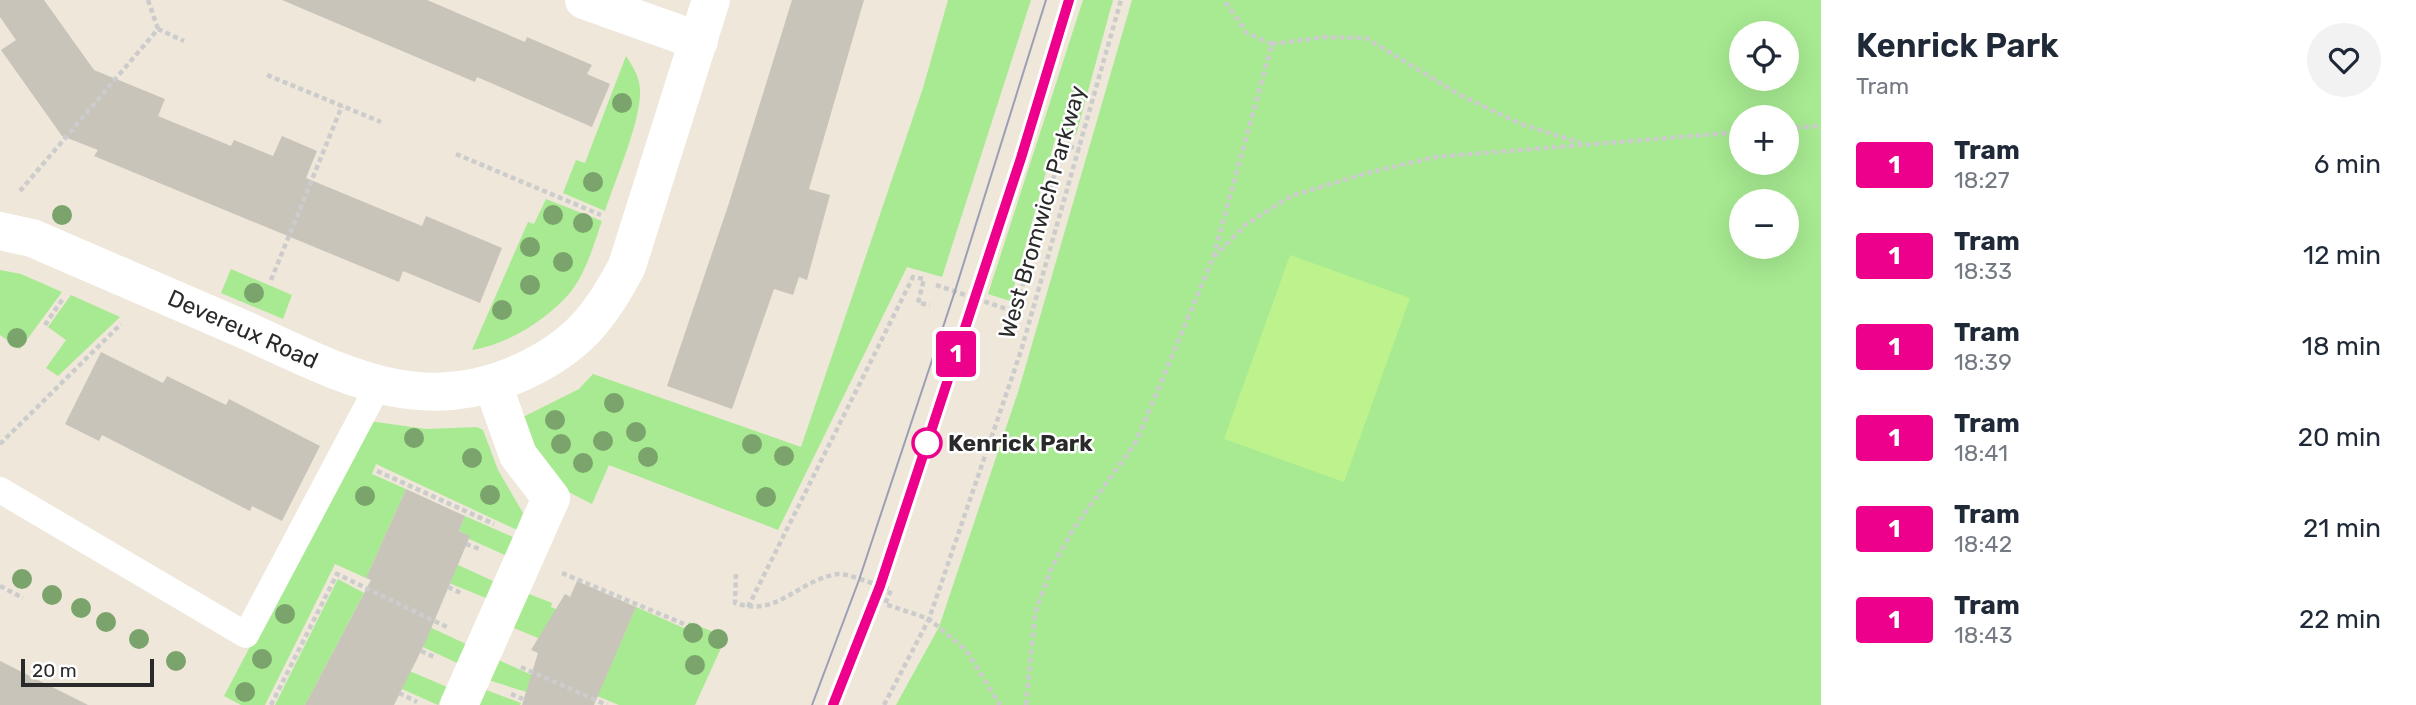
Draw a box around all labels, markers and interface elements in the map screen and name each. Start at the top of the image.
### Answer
map controls [1729,21,1799,259]
button: locate [1729,21,1799,91]
button: heart [2307,23,2381,97]
text: Kenrick Park [1856,26,2059,65]
text: Tram [1856,72,1909,100]
street label: West Bromwich Parkway [992,82,1092,342]
button: + [1729,105,1799,175]
text: Tram [1954,135,2020,166]
text: 6 min [2314,149,2381,180]
text: 1 [1889,151,1900,179]
text: 18:27 [1954,166,2010,194]
button: − [1729,189,1799,259]
text: Tram [1954,226,2020,257]
text: 12 min [2303,240,2381,271]
text: 1 [1889,242,1900,270]
text: 18:33 [1954,257,2012,285]
street label: Devereux Road [164,283,322,375]
text: Tram [1954,317,2020,348]
line badge: 1 [933,331,979,377]
text: 18 min [2302,331,2381,362]
text: 1 [1889,333,1900,361]
text: 1 [950,340,962,368]
text: 18:39 [1954,348,2012,376]
text: Tram [1954,408,2020,439]
text: 20 min [2298,422,2381,453]
text: 1 [1889,424,1900,452]
marker: Kenrick Park [912,428,942,458]
place label: Kenrick Park [948,429,1093,457]
text: 18:41 [1954,439,2008,467]
text: Tram [1954,499,2020,530]
text: 21 min [2303,513,2381,544]
text: 1 [1889,515,1900,543]
text: 18:42 [1954,530,2012,558]
text: Tram [1954,590,2020,621]
text: 22 min [2299,604,2381,635]
text: 1 [1889,606,1900,634]
text: 18:43 [1954,621,2012,649]
scale bar [21,656,154,688]
text: 20 m [32,659,77,682]

